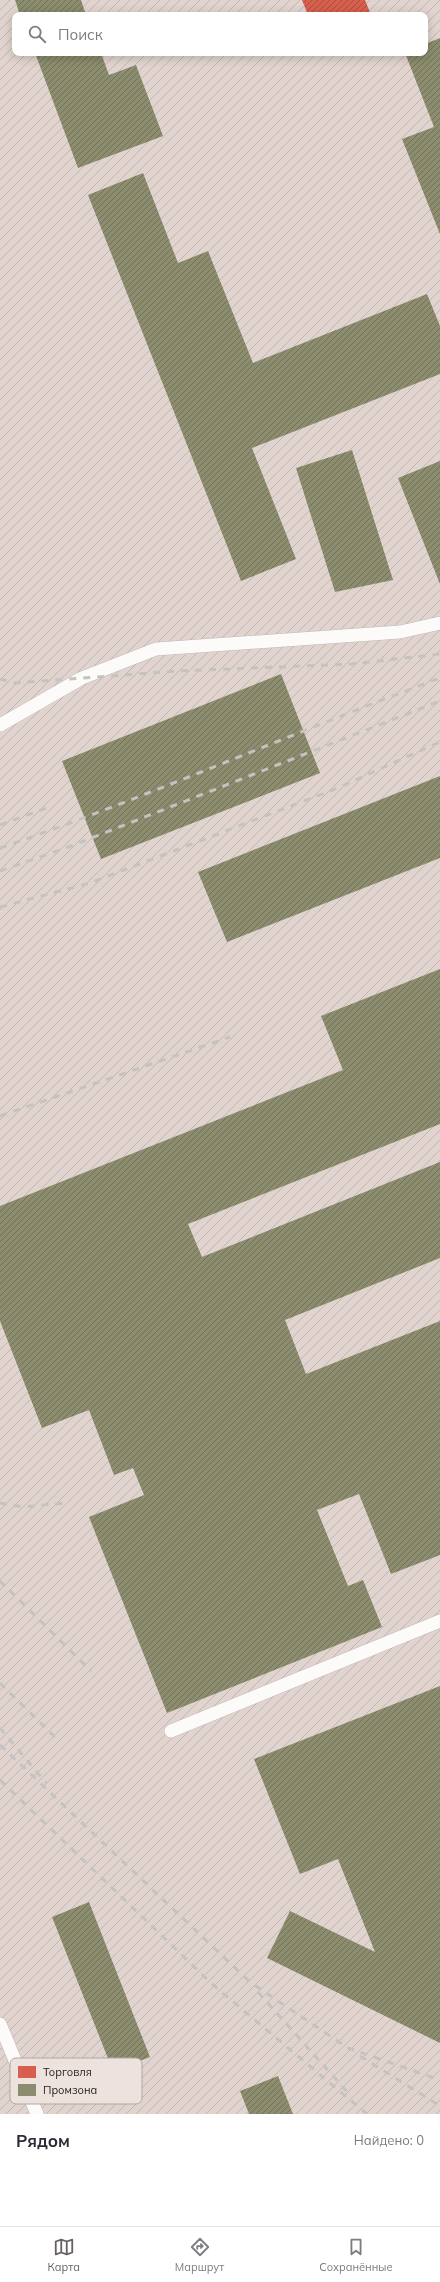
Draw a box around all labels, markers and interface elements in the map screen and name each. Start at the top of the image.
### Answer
search box [12,12,428,56]
icon: search [26,23,48,45]
text: Поиск [58,25,103,44]
legend [10,2058,142,2104]
text: Торговля [43,2065,92,2079]
text: Промзона [43,2083,97,2097]
text: Рядом [16,2130,70,2151]
text: Найдено: 0 [354,2132,424,2148]
tab: Карта [47,2236,80,2274]
tab: Маршрут [175,2236,224,2274]
tab: Сохранённые [319,2236,393,2274]

